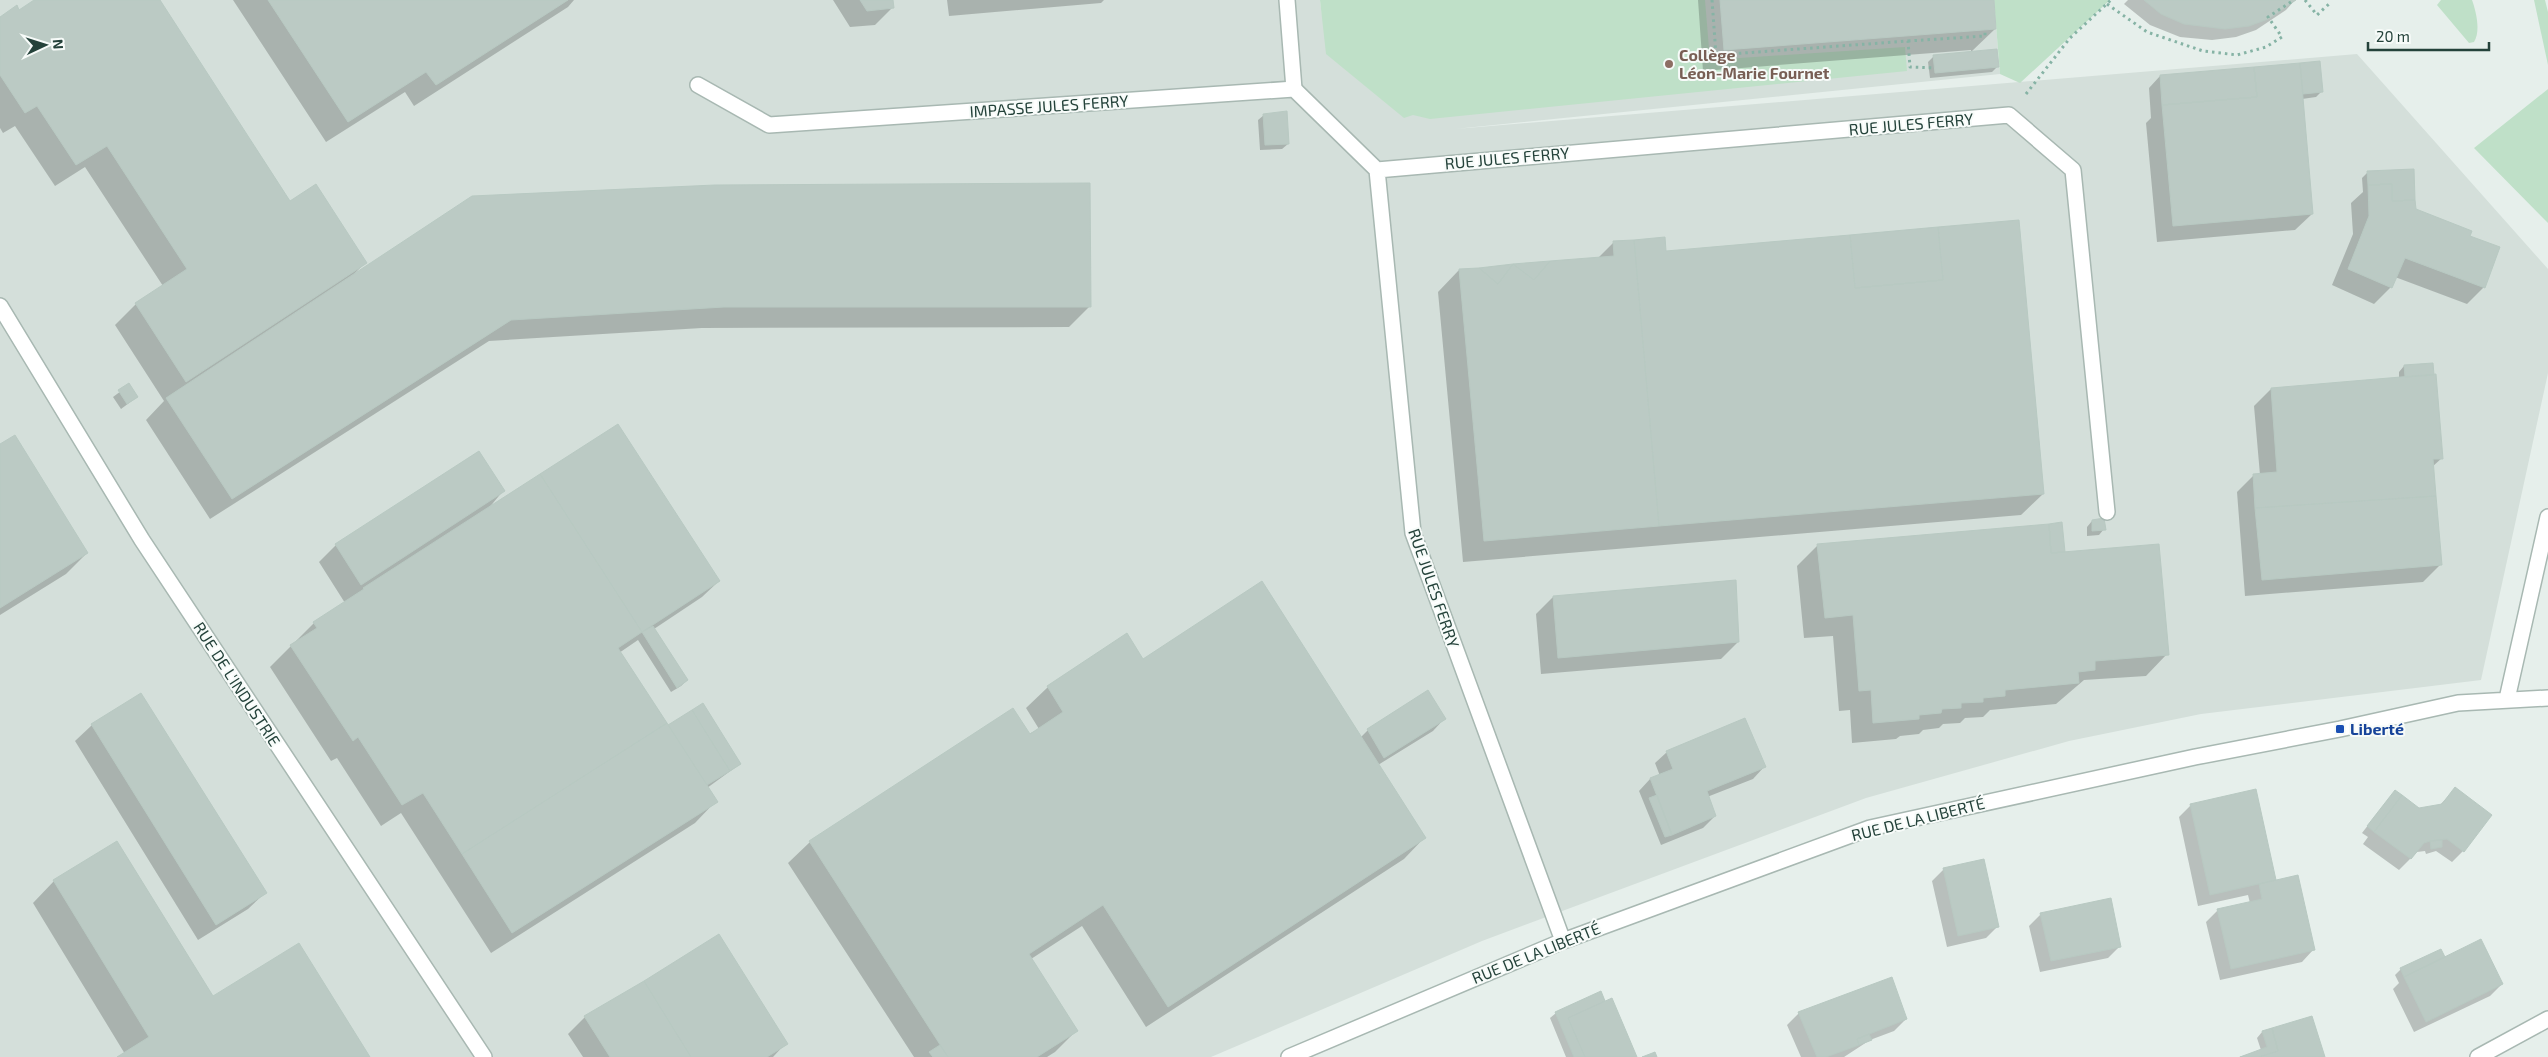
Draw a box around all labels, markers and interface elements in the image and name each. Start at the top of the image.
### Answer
north arrow [20,20,70,70]
scale bar [2368,20,2489,52]
text: 20 m [2376,27,2410,45]
text: N [50,38,67,50]
place label: Collège Léon-Marie Fournet [1679,45,1830,82]
marker: Collège Léon-Marie Fournet [1663,58,1675,70]
street label: IMPASSE JULES FERRY [969,90,1129,121]
street label: RUE JULES FERRY [1848,109,1974,138]
street label: RUE JULES FERRY [1444,143,1570,172]
street label: RUE JULES FERRY [1405,526,1464,650]
street label: RUE DE L'INDUSTRIE [190,618,285,750]
place label: Liberté [2350,719,2404,738]
marker: Liberté [2334,723,2346,735]
street label: RUE DE LA LIBERTÉ [1849,793,1987,844]
street label: RUE DE LA LIBERTÉ [1469,918,1603,987]

